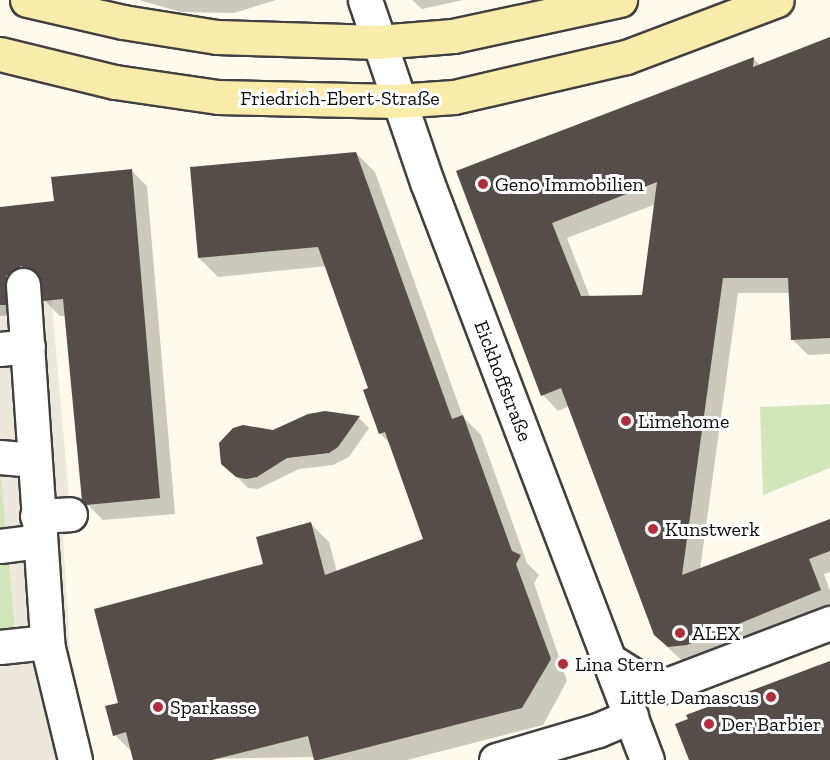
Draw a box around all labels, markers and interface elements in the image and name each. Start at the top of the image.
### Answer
street label: Friedrich-Ebert-Straße [240,86,440,110]
place label: Geno Immobilien [495,172,644,196]
marker: Geno Immobilien [476,177,490,191]
street label: Eickhoffstraße [469,317,537,445]
place label: Limehome [638,409,729,433]
marker: Limehome [619,414,633,428]
place label: Kunstwerk [665,517,760,541]
marker: Kunstwerk [646,522,660,536]
place label: ALEX [692,621,740,645]
marker: ALEX [673,626,687,640]
place label: Lina Stern [575,652,664,676]
marker: Lina Stern [556,657,570,671]
place label: Little Damascus [620,685,759,709]
marker: Little Damascus [764,690,778,704]
place label: Sparkasse [170,695,257,719]
marker: Sparkasse [151,700,165,714]
place label: Der Barbier [721,712,822,736]
marker: Der Barbier [702,717,716,731]

